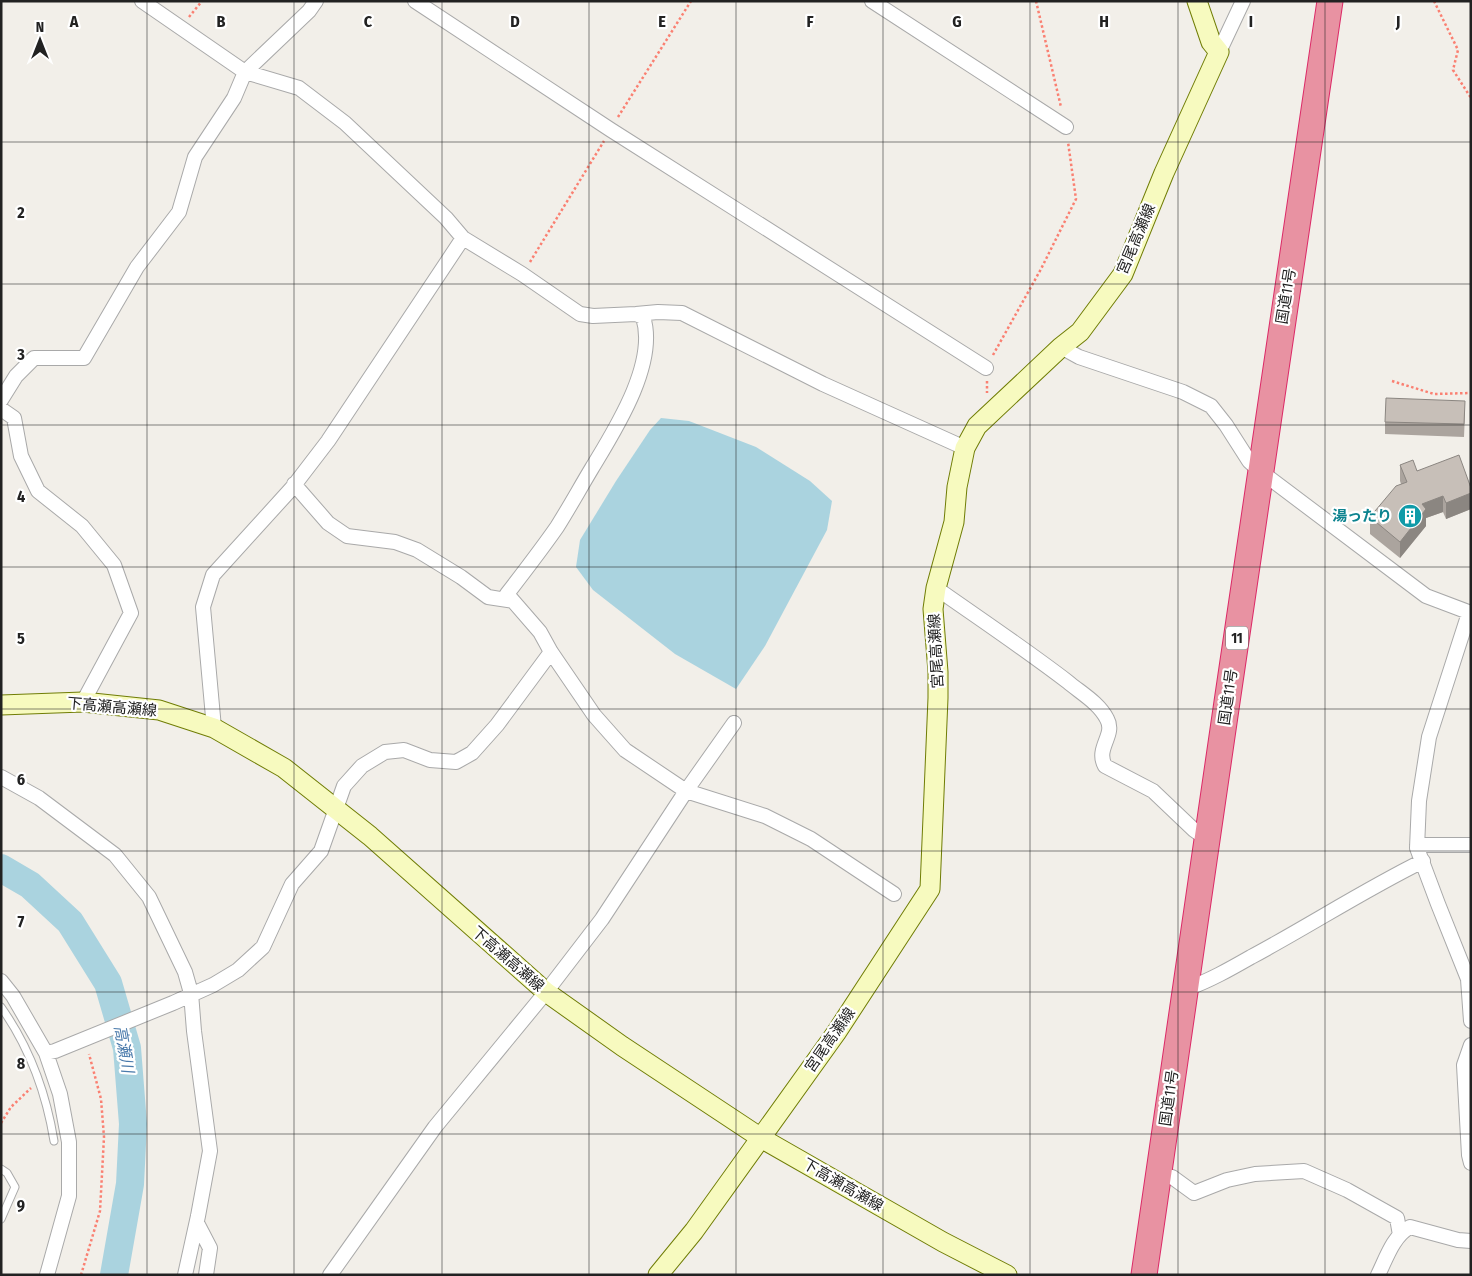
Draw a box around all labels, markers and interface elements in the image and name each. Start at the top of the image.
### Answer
text: A [69,12,79,31]
text: B [217,12,226,31]
text: C [364,12,373,31]
text: D [510,12,520,31]
text: E [658,12,666,31]
text: F [806,12,814,31]
text: G [952,12,962,31]
text: H [1099,12,1109,31]
text: I [1249,12,1253,31]
text: J [1395,12,1400,31]
north arrow [15,15,65,65]
text: N [36,19,44,36]
street label: 宮尾高瀬線 [1113,201,1159,277]
text: 2 [16,203,25,222]
street label: 国道11号 [1273,267,1299,325]
text: 3 [16,345,25,364]
text: 4 [17,487,25,506]
building icon: 湯ったり [1397,503,1423,529]
place label: 湯ったり [1332,507,1392,525]
street label: 宮尾高瀬線 [925,613,947,689]
road number: 11 [1226,626,1248,650]
text: 5 [17,629,25,648]
street label: 国道11号 [1215,668,1241,726]
street label: 下高瀬高瀬線 [66,694,158,720]
text: 6 [17,770,25,789]
text: 7 [18,912,25,931]
street label: 下高瀬高瀬線 [468,923,548,995]
street label: 宮尾高瀬線 [801,1004,859,1076]
water label: 高瀬川 [110,1024,138,1076]
text: 8 [17,1054,26,1073]
street label: 国道11号 [1156,1069,1182,1127]
street label: 下高瀬高瀬線 [800,1155,886,1215]
text: 9 [17,1196,25,1215]

